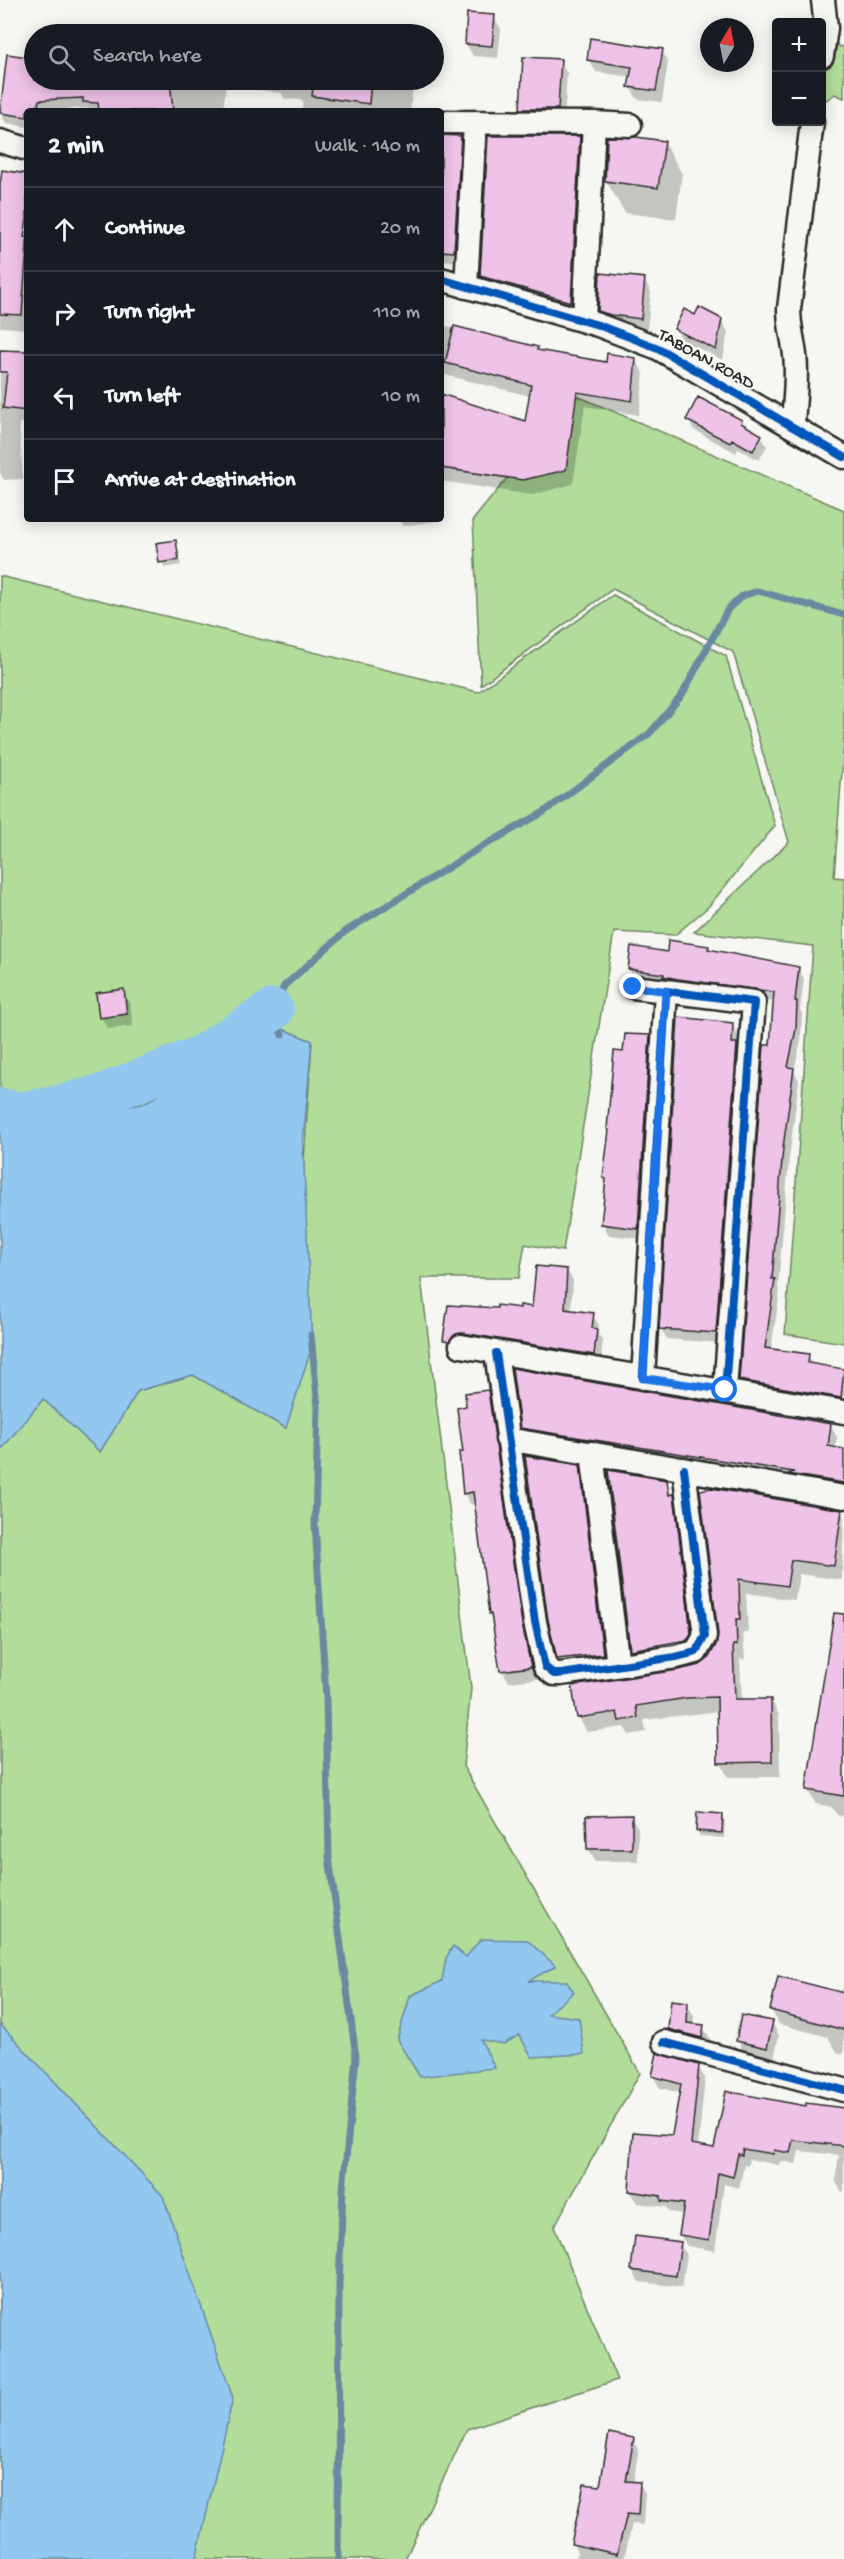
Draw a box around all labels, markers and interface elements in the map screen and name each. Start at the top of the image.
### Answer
north arrow [700,18,754,72]
map controls [772,18,826,126]
button: + [772,18,826,72]
search box [24,24,444,90]
icon: search [45,41,78,74]
text: Search here [93,44,201,70]
button: − [772,72,826,126]
text: 2 min [48,132,103,163]
text: Walk · 140 m [315,136,420,159]
icon: ahead [48,213,81,246]
text: Continue [105,216,185,242]
text: 20 m [380,218,420,241]
icon: right [48,297,81,330]
text: Turn right [105,300,193,326]
text: 110 m [374,302,420,325]
street label: TABOAN ROAD [653,324,758,395]
icon: left [48,381,81,414]
text: Turn left [105,384,179,410]
text: 10 m [382,386,420,409]
icon: arrive [48,465,81,498]
text: Arrive at destination [105,468,295,494]
route end [619,973,645,999]
route start [711,1376,737,1402]

